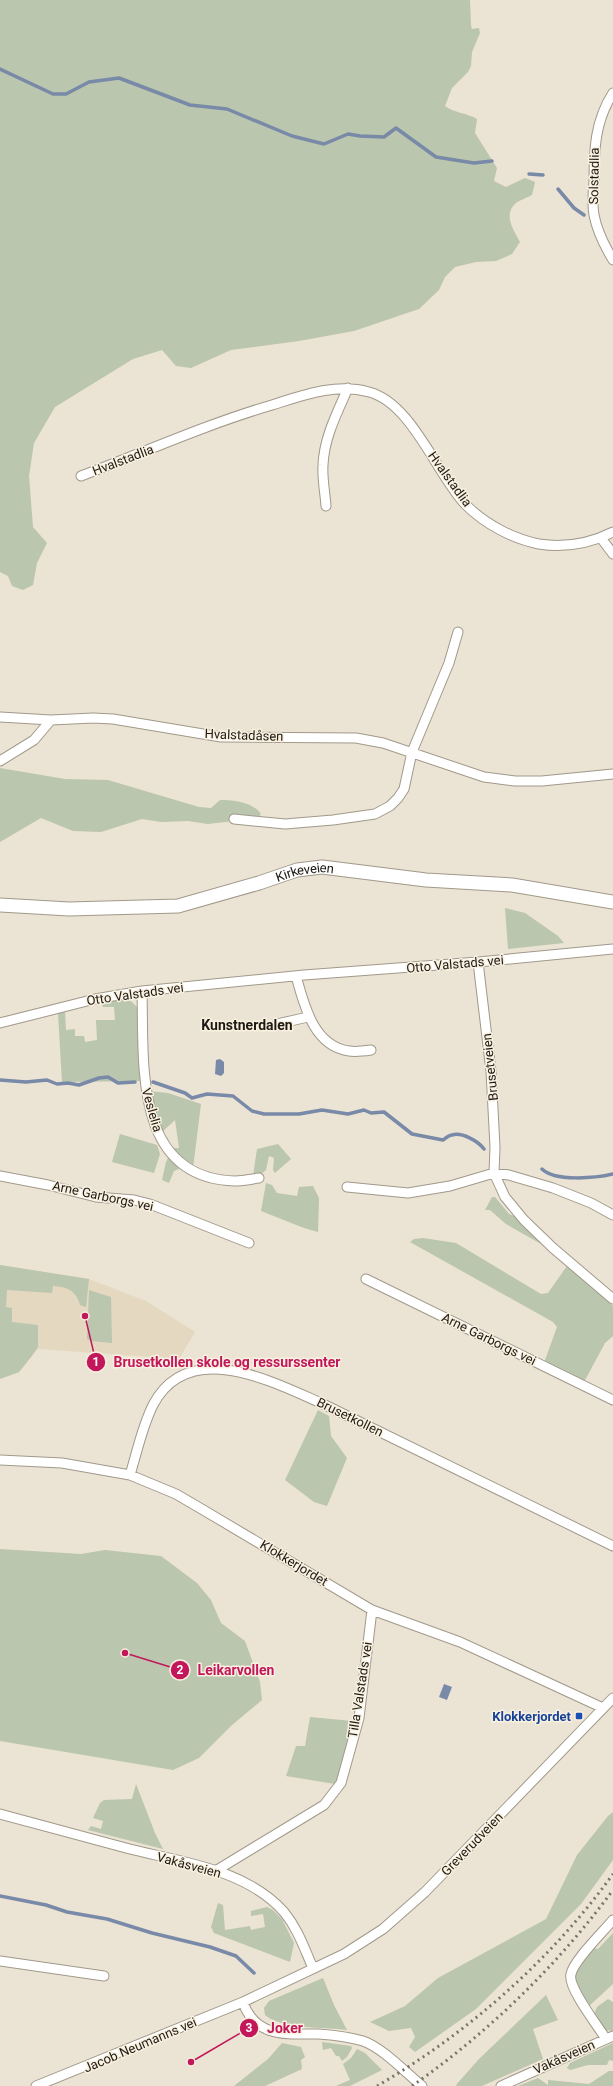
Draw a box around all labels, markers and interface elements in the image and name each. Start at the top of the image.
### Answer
street label: Solstadlia [586,147,602,205]
street label: Hvalstadlia [90,441,156,479]
street label: Hvalstadlia [425,449,475,509]
street label: Hvalstadåsen [204,726,284,744]
street label: Kirkeveien [274,859,335,884]
street label: Otto Valstads vei [406,952,504,976]
street label: Otto Valstads vei [86,980,184,1008]
district label: Kunstnerdalen [201,1017,293,1033]
street label: Brusetveien [479,1032,501,1102]
street label: Veslelia [139,1086,165,1134]
street label: Arne Garborgs vei [51,1178,155,1214]
street label: Arne Garborgs vei [439,1310,539,1368]
callout: Brusetkollen skole og ressurssenter [86,1349,349,1375]
text: Brusetkollen skole og ressurssenter [114,1354,340,1370]
text: 1 [93,1355,99,1369]
street label: Brusetkollen [314,1394,386,1440]
street label: Klokkerjordet [257,1537,331,1589]
street label: Tilla Valstads vei [345,1641,375,1739]
callout: Leikarvollen [170,1657,282,1683]
text: Leikarvollen [198,1662,275,1678]
text: 2 [177,1663,184,1677]
place label: Klokkerjordet [492,1709,572,1724]
marker: Klokkerjordet [574,1711,584,1721]
street label: Greverudveien [438,1809,506,1879]
street label: Vakåsveien [155,1849,223,1881]
street label: Jacob Neumanns vei [81,2014,199,2076]
callout: Joker [239,2015,311,2041]
text: Joker [267,2020,303,2036]
text: 3 [246,2021,253,2035]
street label: Vakåsveien [531,2037,597,2077]

